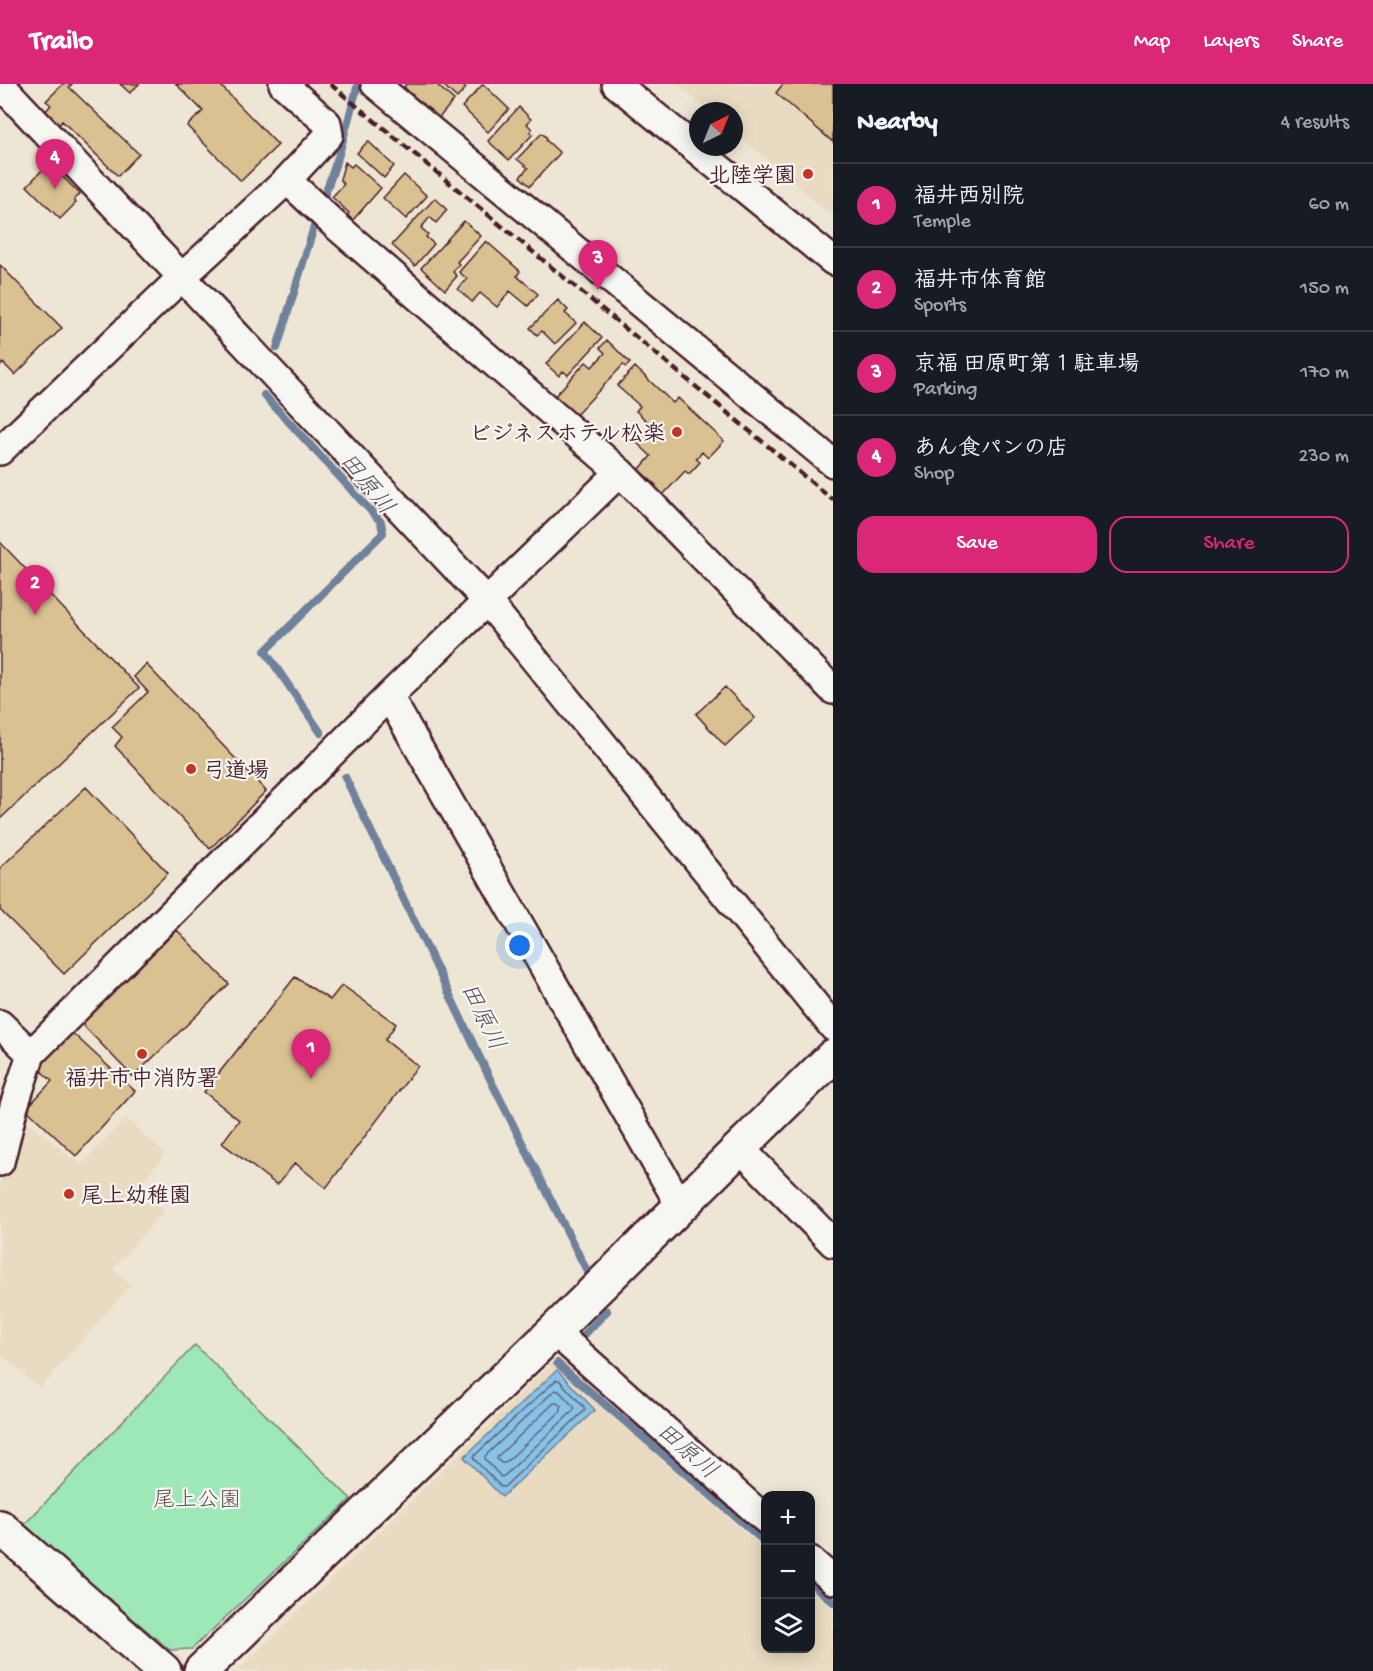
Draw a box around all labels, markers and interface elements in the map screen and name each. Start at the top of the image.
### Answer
text: Trailo [30,26,93,59]
text: Map [1134,30,1170,55]
text: Layers [1203,30,1259,55]
text: Share [1292,30,1343,55]
north arrow [689,102,743,156]
text: Nearby [857,108,938,139]
text: 4 results [1281,112,1349,135]
pin: 4 [36,140,74,189]
place label: 北陸学園 [708,164,796,191]
marker: 北陸学園 [801,167,815,181]
text: 福井西別院 [914,185,1024,211]
text: 1 [872,194,881,217]
text: 60 m [1309,194,1349,217]
text: Temple [914,211,971,234]
pin: 3 [578,240,618,290]
text: 福井市体育館 [914,269,1046,295]
text: 2 [872,278,881,301]
text: 150 m [1300,278,1349,301]
text: Sports [914,295,966,318]
text: 京福 田原町第１駐車場 [914,353,1139,379]
text: 3 [871,362,882,385]
text: 170 m [1300,362,1349,385]
text: Parking [914,379,977,402]
place label: ビジネスホテル松楽 [469,421,665,449]
marker: ビジネスホテル松楽 [670,425,684,439]
text: あん食パンの店 [914,437,1068,463]
text: 4 [872,446,881,469]
text: 230 m [1299,446,1349,469]
water label: 田原川 [331,448,399,522]
text: Shop [914,463,954,486]
button: Save [857,516,1097,573]
button: Share [1109,516,1349,573]
pin: 2 [15,566,54,615]
place label: 弓道場 [203,759,269,786]
marker: 弓道場 [184,762,198,776]
your location [505,931,534,960]
water label: 田原川 [452,979,510,1056]
pin: 1 [292,1030,330,1079]
marker: 福井市中消防署 [135,1047,149,1061]
place label: 福井市中消防署 [65,1066,219,1094]
place label: 尾上幼稚園 [81,1184,191,1211]
marker: 尾上幼稚園 [62,1187,76,1201]
water label: 田原川 [649,1418,722,1487]
park label: 尾上公園 [153,1489,241,1515]
map controls [761,1491,815,1653]
button: + [761,1491,815,1545]
button: − [761,1545,815,1599]
button: layers [761,1599,815,1653]

